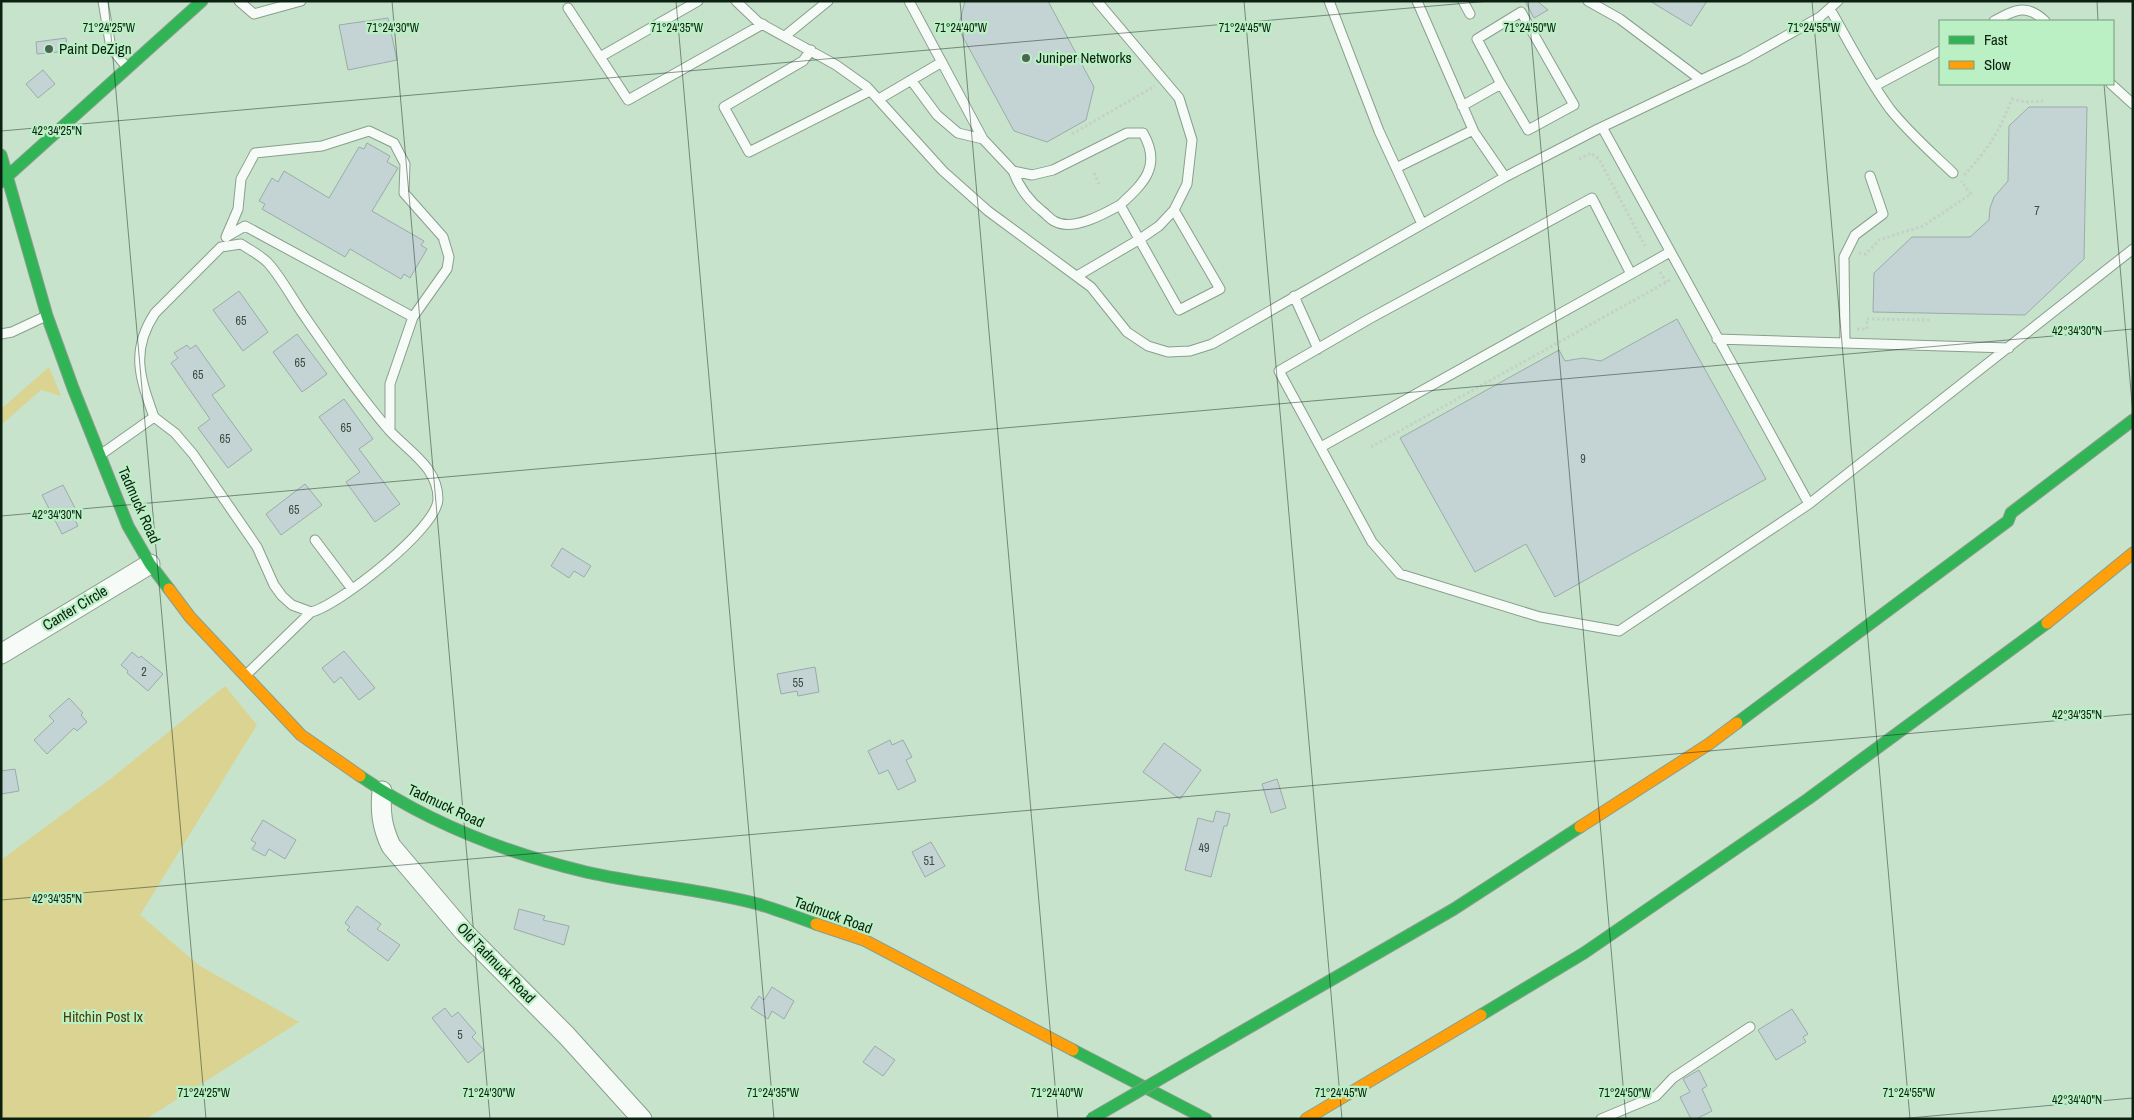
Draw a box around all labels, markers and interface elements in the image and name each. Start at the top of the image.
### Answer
text: 71°24'25"W [83,20,136,36]
text: 71°24'30"W [367,20,420,36]
text: 71°24'35"W [651,20,704,36]
text: 71°24'40"W [935,20,988,36]
text: 71°24'45"W [1219,20,1272,36]
text: 71°24'50"W [1504,20,1557,36]
text: 71°24'55"W [1788,20,1841,36]
legend [1939,20,2114,85]
text: Fast [1984,29,2008,50]
place label: Paint DeZign [59,38,131,59]
marker: Paint DeZign [43,43,55,55]
place label: Juniper Networks [1036,47,1132,68]
marker: Juniper Networks [1020,52,1032,64]
text: Slow [1984,54,2011,75]
text: 42°34'25"N [32,123,82,139]
house number: 7 [2034,203,2040,219]
house number: 65 [236,313,247,329]
text: 42°34'30"N [2052,323,2102,339]
house number: 65 [295,355,306,371]
house number: 65 [193,367,204,383]
house number: 65 [341,420,352,436]
house number: 65 [220,431,231,447]
house number: 9 [1580,451,1586,467]
street label: Tadmuck Road [113,463,166,547]
house number: 65 [289,502,300,518]
text: 42°34'30"N [32,507,82,523]
street label: Canter Circle [38,580,111,635]
house number: 2 [141,664,147,680]
house number: 55 [793,675,804,691]
text: 42°34'35"N [2052,707,2102,723]
street label: Tadmuck Road [404,779,488,832]
house number: 49 [1199,840,1209,856]
house number: 51 [924,853,935,869]
text: 42°34'35"N [32,891,82,907]
street label: Tadmuck Road [791,891,875,938]
street label: Old Tadmuck Road [452,918,540,1008]
park label: Hitchin Post Ix [63,1006,144,1027]
house number: 5 [457,1027,463,1043]
text: 71°24'25"W [178,1085,231,1101]
text: 71°24'30"W [463,1085,516,1101]
text: 71°24'35"W [747,1085,800,1101]
text: 71°24'40"W [1031,1085,1084,1101]
text: 71°24'45"W [1315,1085,1368,1101]
text: 71°24'50"W [1599,1085,1652,1101]
text: 71°24'55"W [1883,1085,1936,1101]
text: 42°34'40"N [2052,1092,2102,1108]

